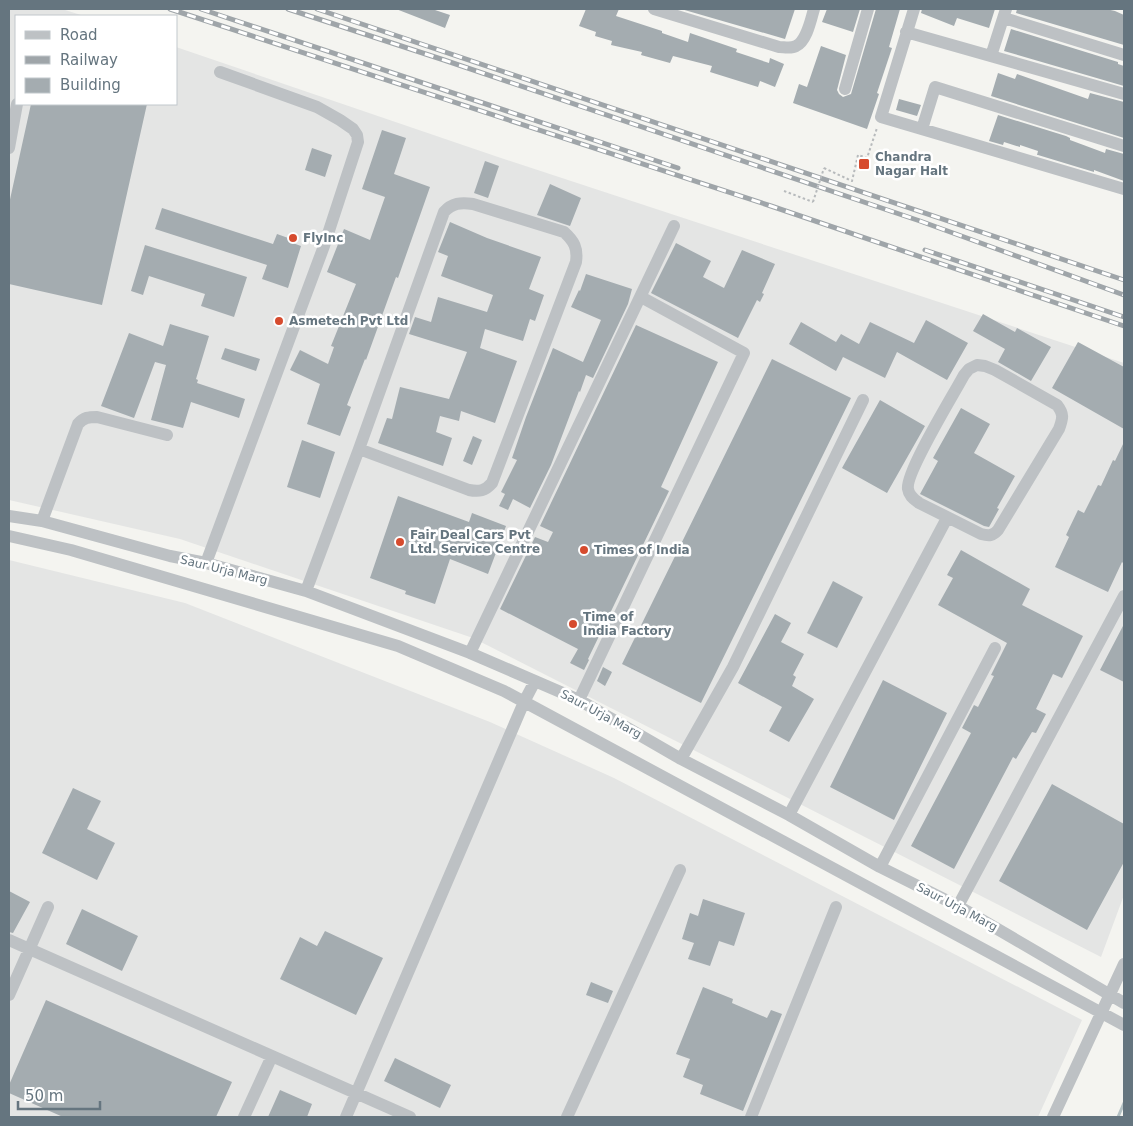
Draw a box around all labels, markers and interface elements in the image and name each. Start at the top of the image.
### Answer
legend [15,15,178,105]
text: Road [60,26,98,44]
text: Railway [60,51,118,69]
text: Building [60,76,121,94]
place label: Chandra Nagar Halt [875,150,948,178]
marker: Chandra Nagar Halt [857,157,871,171]
place label: FlyInc [303,231,343,245]
marker: FlyInc [287,232,299,244]
place label: Asmetech Pvt Ltd [289,314,408,328]
marker: Asmetech Pvt Ltd [273,315,285,327]
place label: Fair Deal Cars Pvt Ltd. Service Centre [410,528,540,556]
marker: Fair Deal Cars Pvt Ltd. Service Centre [394,536,406,548]
place label: Times of India [594,543,690,557]
marker: Times of India [578,544,590,556]
street label: Saur Urja Marg [179,552,269,588]
place label: Time of India Factory [583,610,672,638]
marker: Time of India Factory [567,618,579,630]
street label: Saur Urja Marg [558,687,644,741]
street label: Saur Urja Marg [914,880,1000,934]
scale bar [18,1078,100,1110]
text: 50 m [25,1087,63,1105]

